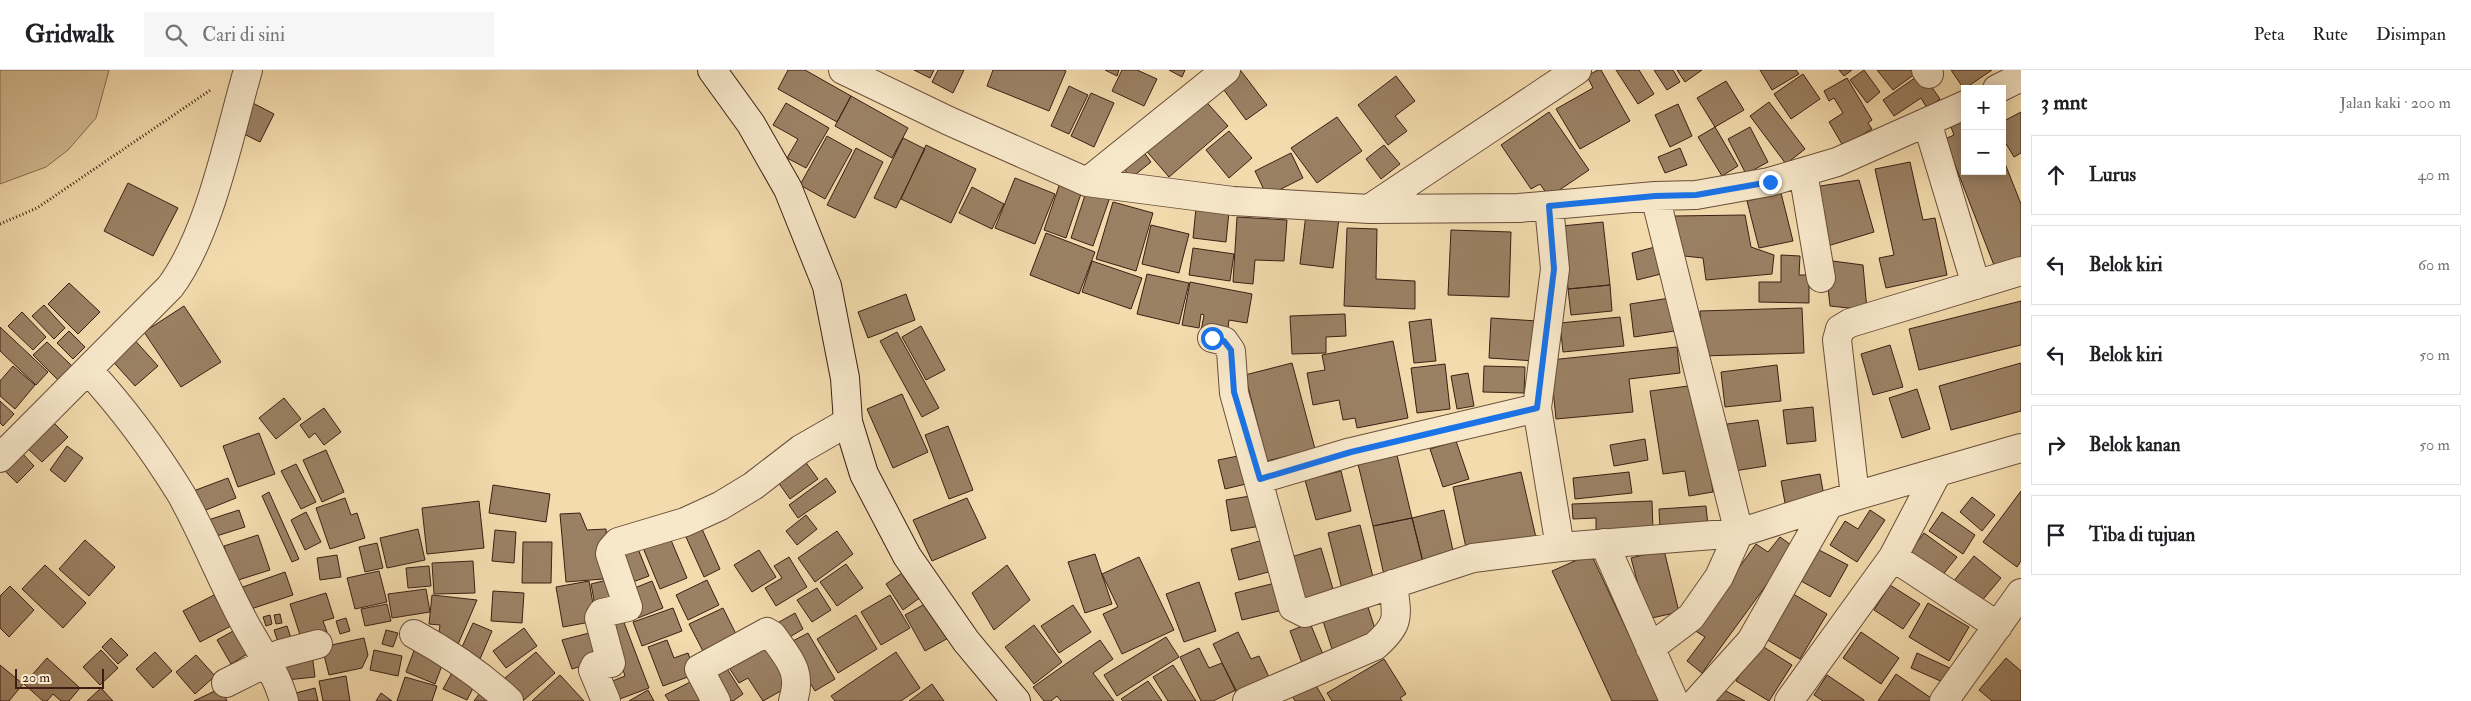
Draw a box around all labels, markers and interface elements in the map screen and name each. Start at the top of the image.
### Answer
search box [144,12,494,57]
text: Gridwalk [25,19,114,50]
icon: search [162,21,190,49]
text: Cari di sini [202,23,285,47]
text: Peta [2254,23,2285,46]
text: Rute [2313,23,2348,46]
text: Disimpan [2376,23,2446,46]
map controls [1961,85,2006,175]
button: + [1961,85,2006,130]
text: 3 mnt [2041,89,2087,116]
text: Jalan kaki · 200 m [2340,93,2451,113]
button: − [1961,130,2006,175]
icon: ahead [2042,161,2070,189]
text: Lurus [2089,163,2136,187]
text: 40 m [2417,165,2450,185]
route end [1759,171,1782,194]
icon: left [2042,251,2070,279]
text: Belok kiri [2089,253,2163,277]
text: 60 m [2418,255,2450,275]
route start [1201,327,1224,350]
icon: left [2042,341,2070,369]
text: Belok kiri [2089,343,2163,367]
text: 50 m [2419,345,2450,365]
icon: right [2042,431,2070,459]
text: Belok kanan [2089,433,2180,457]
text: 50 m [2419,435,2450,455]
icon: arrive [2042,521,2070,549]
text: Tiba di tujuan [2089,523,2195,547]
scale bar [15,666,104,689]
text: 20 m [22,669,50,686]

